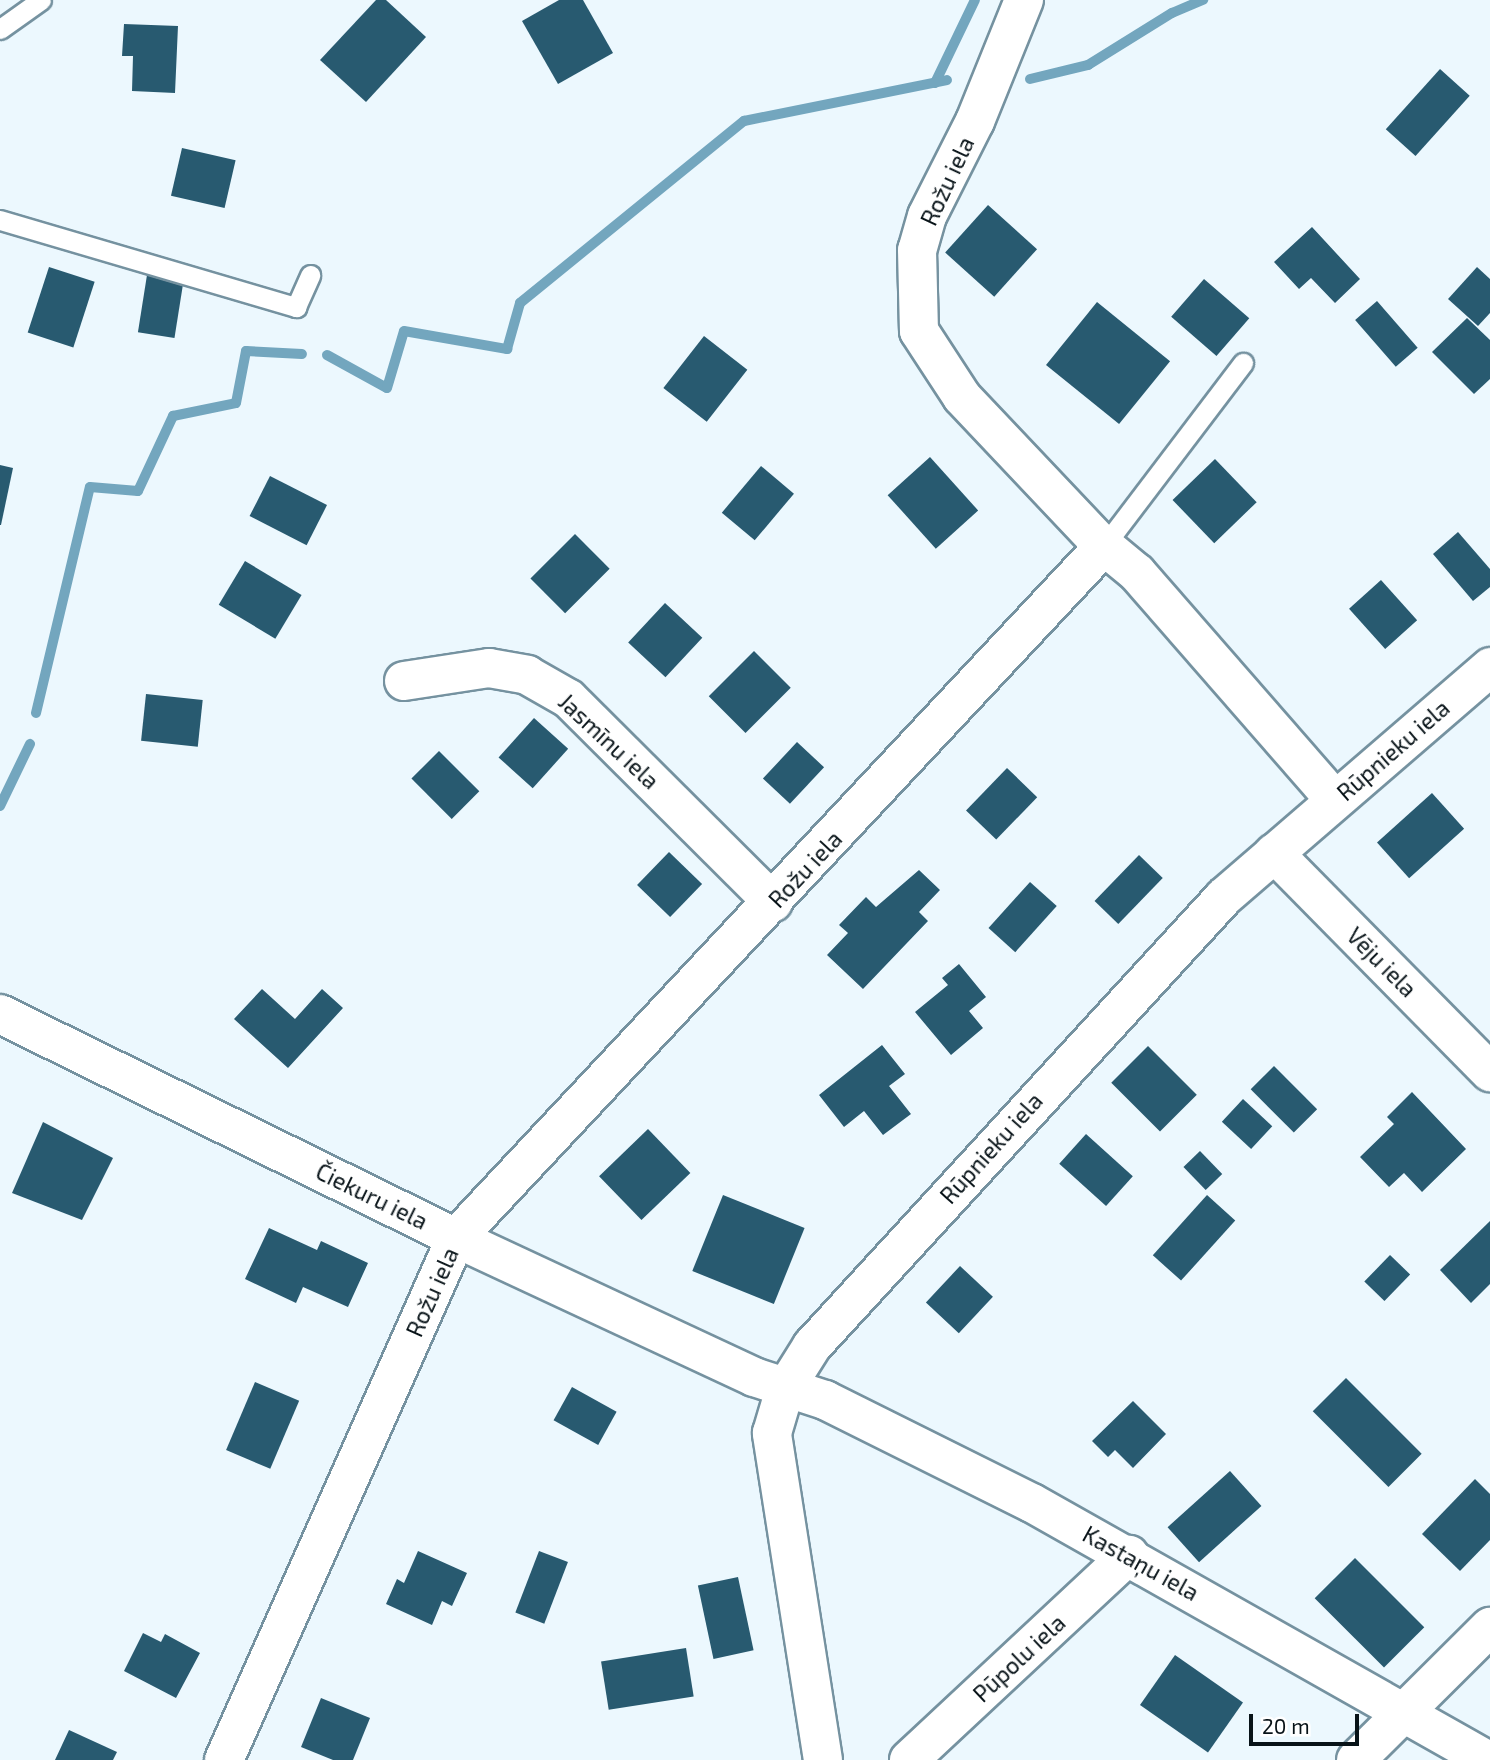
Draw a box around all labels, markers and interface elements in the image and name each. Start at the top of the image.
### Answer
street label: Rožu iela [914,132,980,230]
street label: Jasmīnu iela [553,688,665,794]
street label: Rūpnieku iela [1331,694,1455,806]
street label: Rožu iela [763,825,847,913]
street label: Vēju iela [1341,921,1423,1003]
street label: Rūpnieku iela [934,1087,1048,1209]
street label: Čiekuru iela [312,1157,432,1235]
street label: Rožu iela [400,1243,464,1341]
street label: Kastaņu iela [1078,1520,1204,1606]
street label: Pūpolu iela [967,1608,1071,1708]
scale bar [1252,1700,1362,1744]
text: 20 m [1262,1713,1310,1738]

